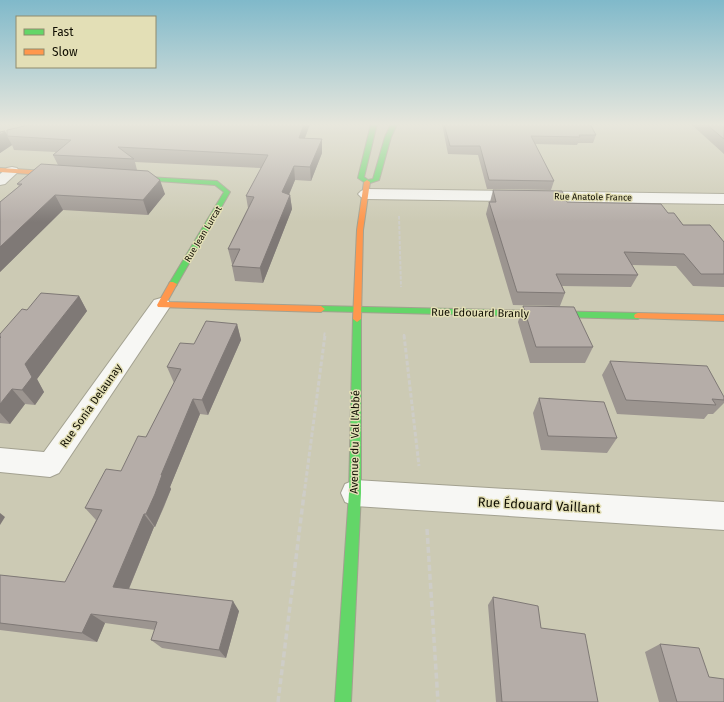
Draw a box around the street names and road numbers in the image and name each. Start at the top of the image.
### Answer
street label: Rue Anatole France [554,191,632,203]
street label: Rue Jean Lurcat [182,204,224,264]
street label: Rue Edouard Branly [431,306,530,320]
street label: Rue Sonia Delaunay [57,361,125,450]
street label: Avenue du Val l'Abbé [348,390,362,494]
street label: Rue Édouard Vaillant [477,494,601,516]

